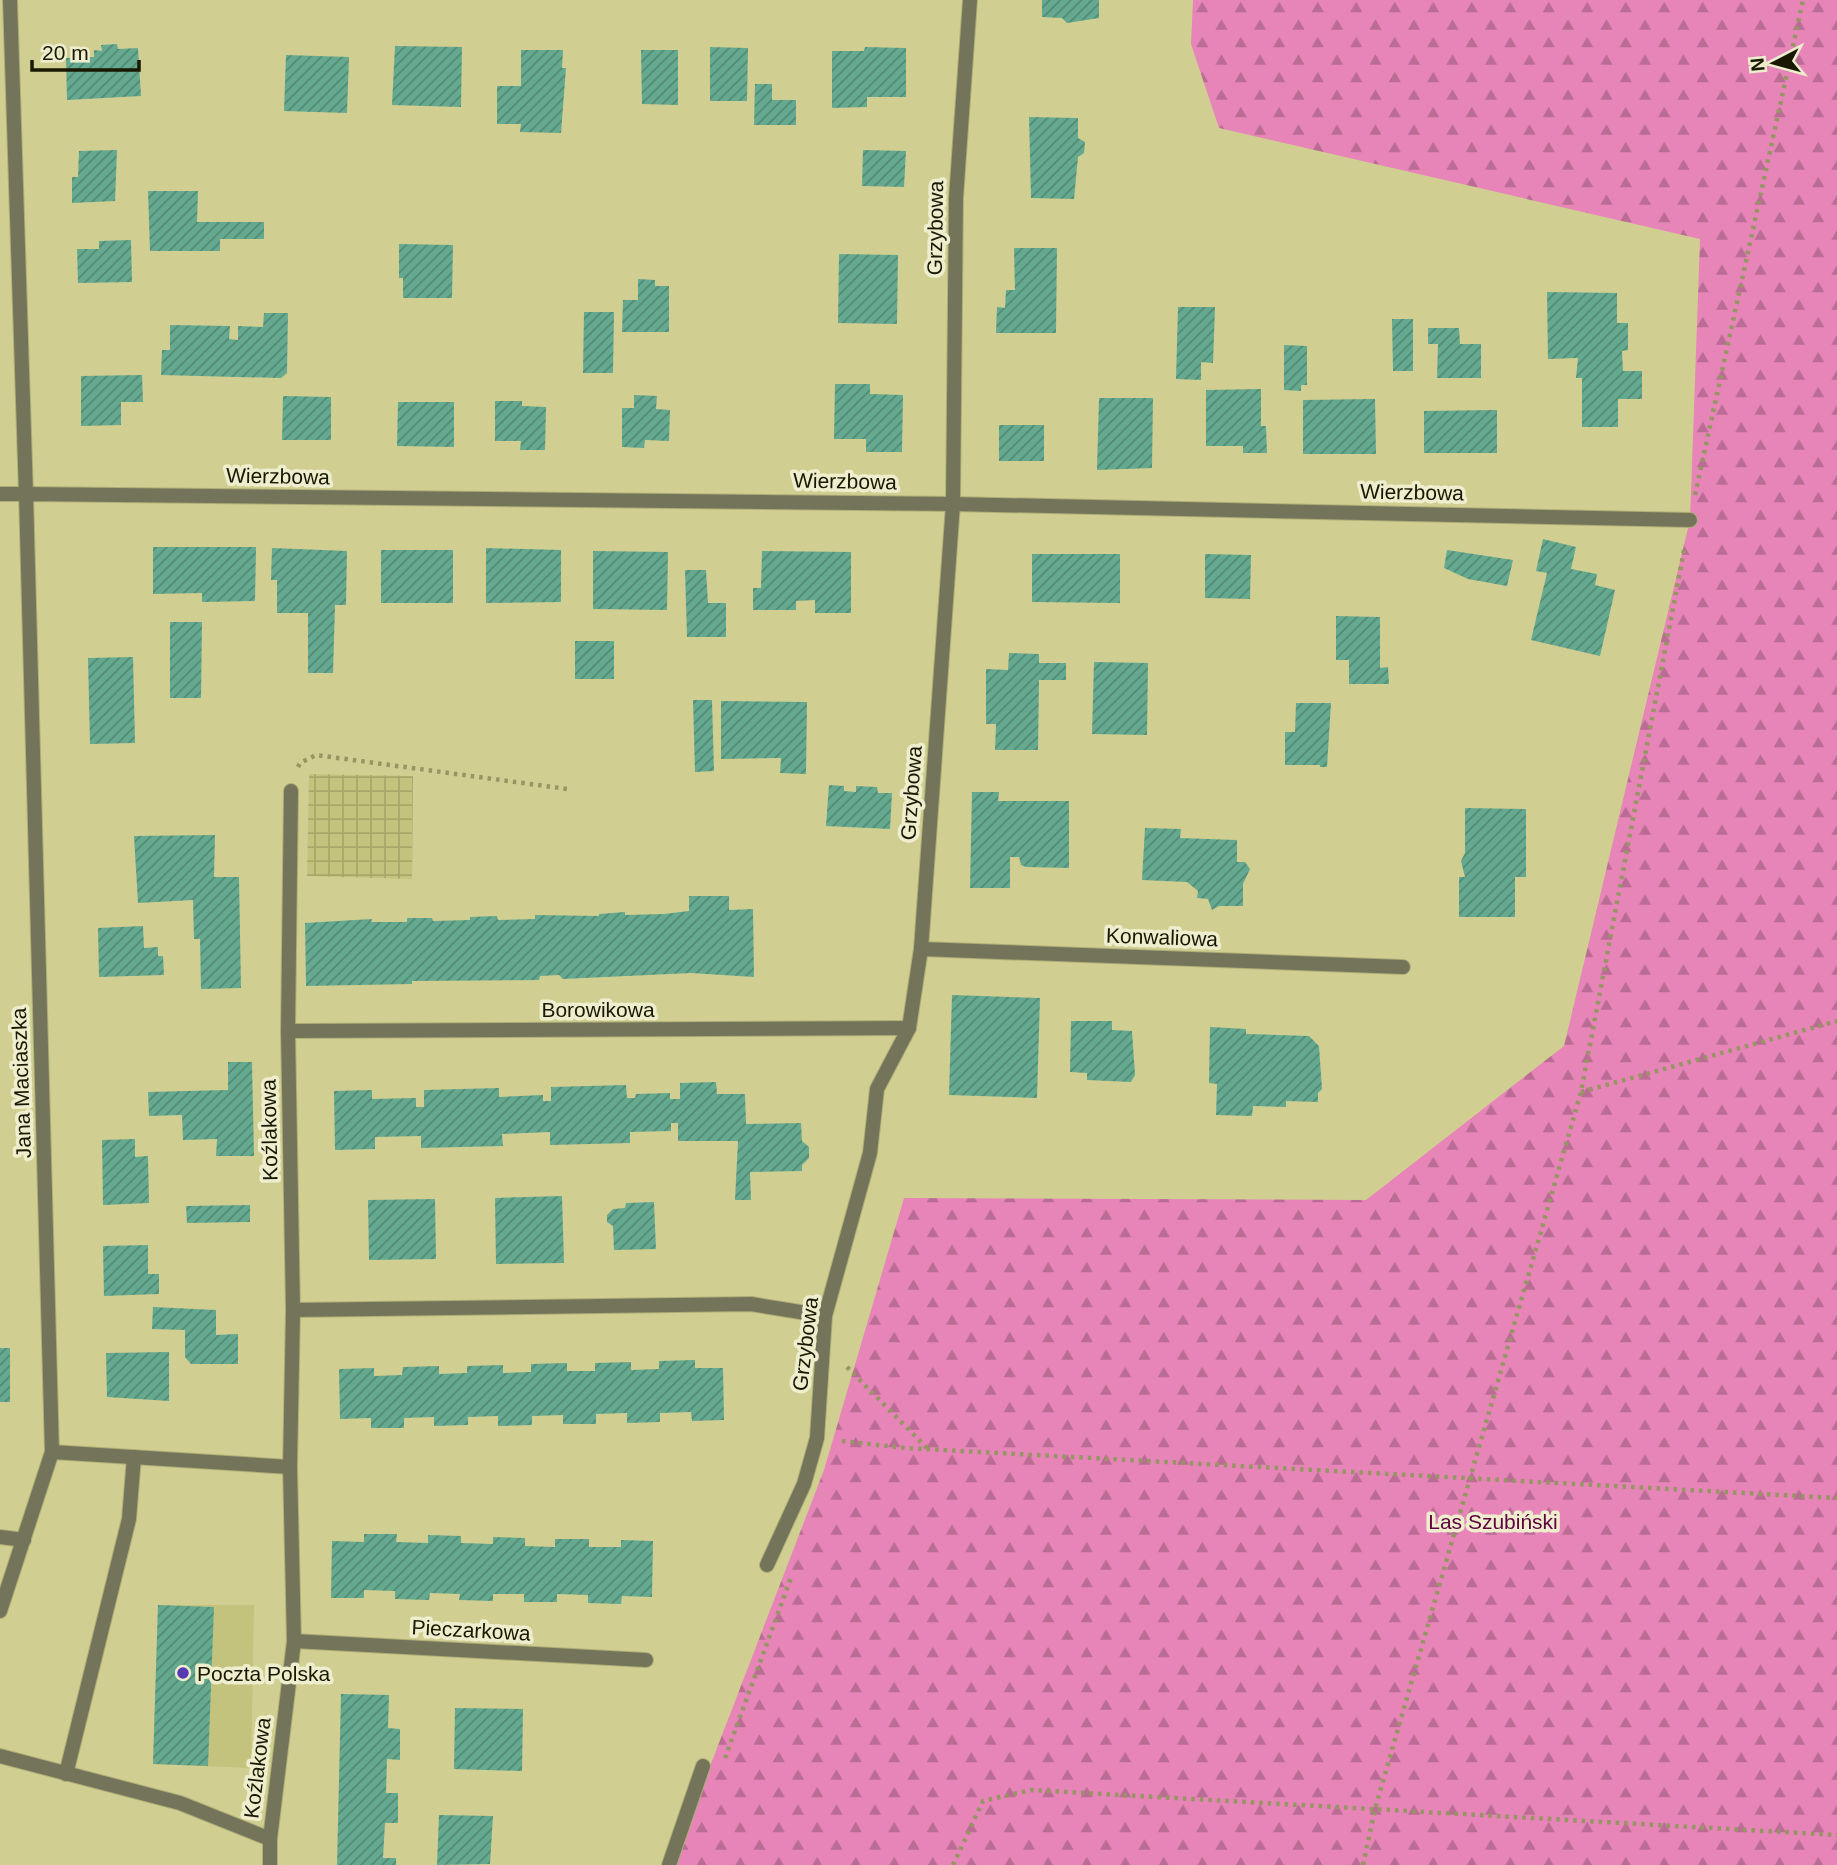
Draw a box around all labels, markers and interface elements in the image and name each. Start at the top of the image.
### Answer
scale bar [32,28,138,72]
north arrow [1739,28,1809,98]
text: 20 m [42,41,89,64]
text: N [1746,57,1769,73]
street label: Grzybowa [923,180,947,275]
street label: Wierzbowa [226,464,330,488]
street label: Wierzbowa [793,469,897,493]
street label: Wierzbowa [1360,480,1464,504]
street label: Grzybowa [896,745,926,841]
street label: Konwaliowa [1106,924,1219,950]
street label: Borowikowa [541,998,655,1021]
street label: Jana Maciaszka [7,1007,35,1159]
street label: Koźlakowa [257,1079,281,1181]
street label: Grzybowa [788,1295,822,1392]
park label: Las Szubiński [1428,1510,1558,1533]
street label: Pieczarkowa [411,1615,531,1645]
place label: Poczta Polska [197,1662,330,1685]
marker: Poczta Polska [175,1665,191,1681]
street label: Koźlakowa [239,1716,275,1820]

